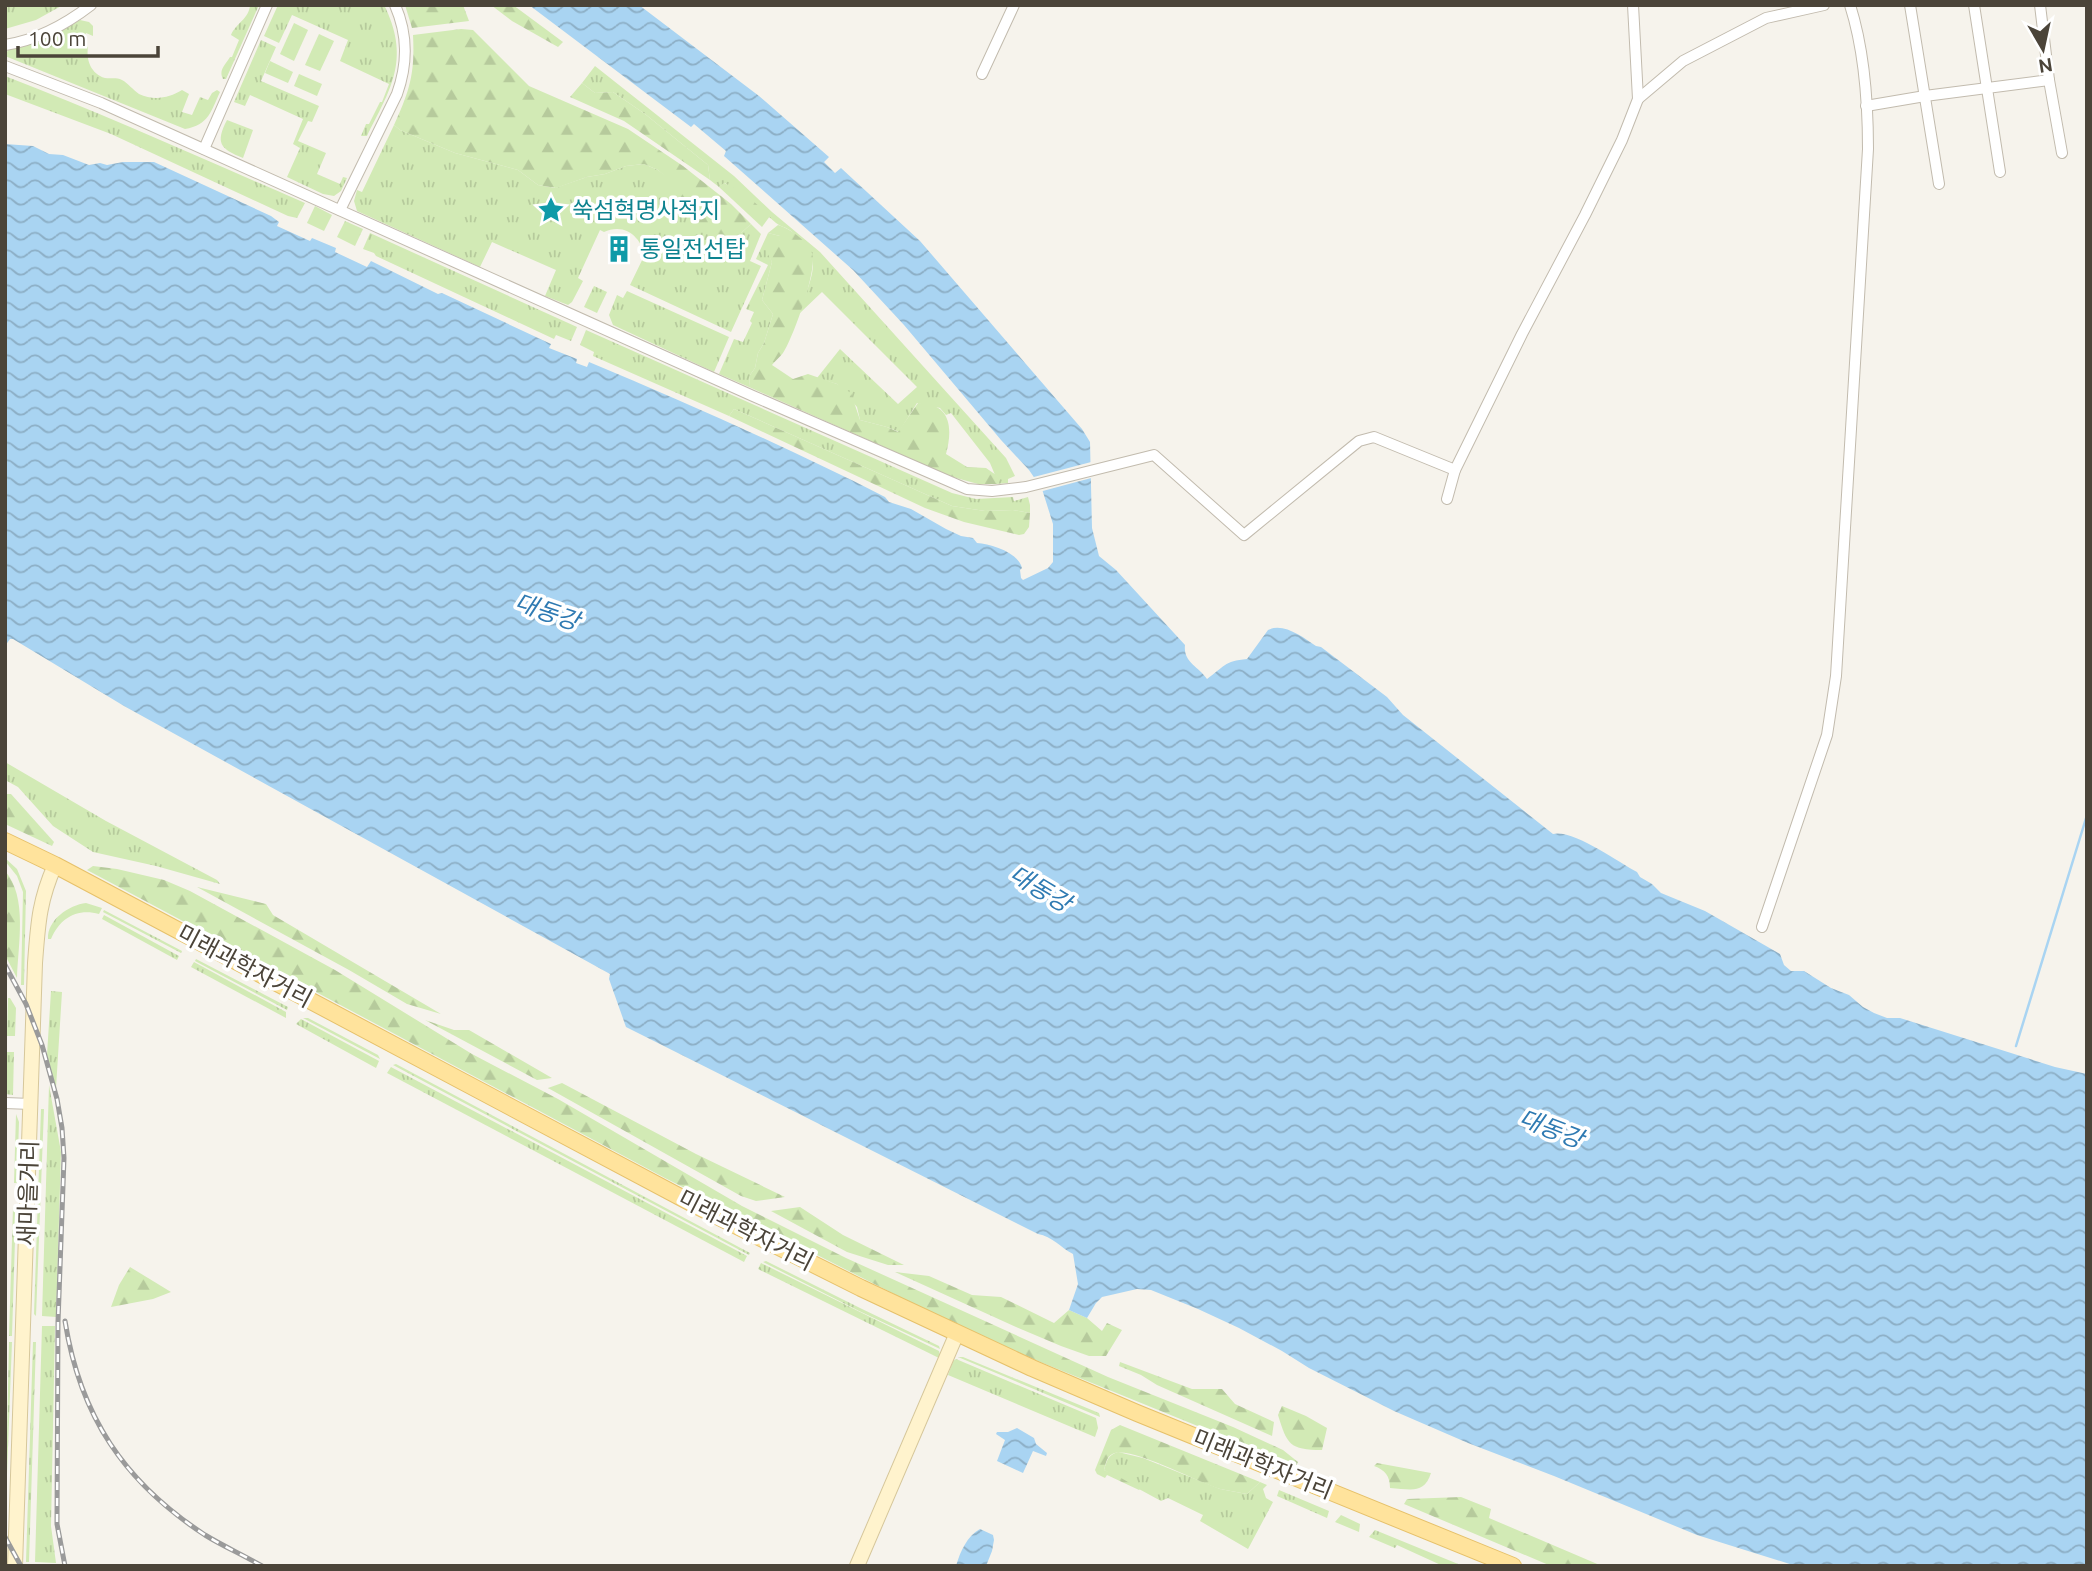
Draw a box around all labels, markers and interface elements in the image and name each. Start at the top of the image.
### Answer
scale bar [18,14,158,58]
north arrow [2008,14,2078,84]
text: 100 m [28,26,86,50]
text: N [2037,54,2054,78]
place icon: 쑥섬혁명사적지 [536,195,566,225]
place label: 쑥섬혁명사적지 [572,197,720,222]
building icon: 통일전선탑 [604,234,634,264]
place label: 통일전선탑 [640,236,746,261]
water label: 대동강 [511,588,586,636]
water label: 대동강 [1005,860,1078,919]
street label: 미래과학자거리 [174,920,316,1011]
water label: 대동강 [1515,1104,1590,1154]
street label: 새마을거리 [13,1140,42,1246]
street label: 미래과학자거리 [675,1185,818,1274]
street label: 미래과학자거리 [1190,1424,1337,1503]

